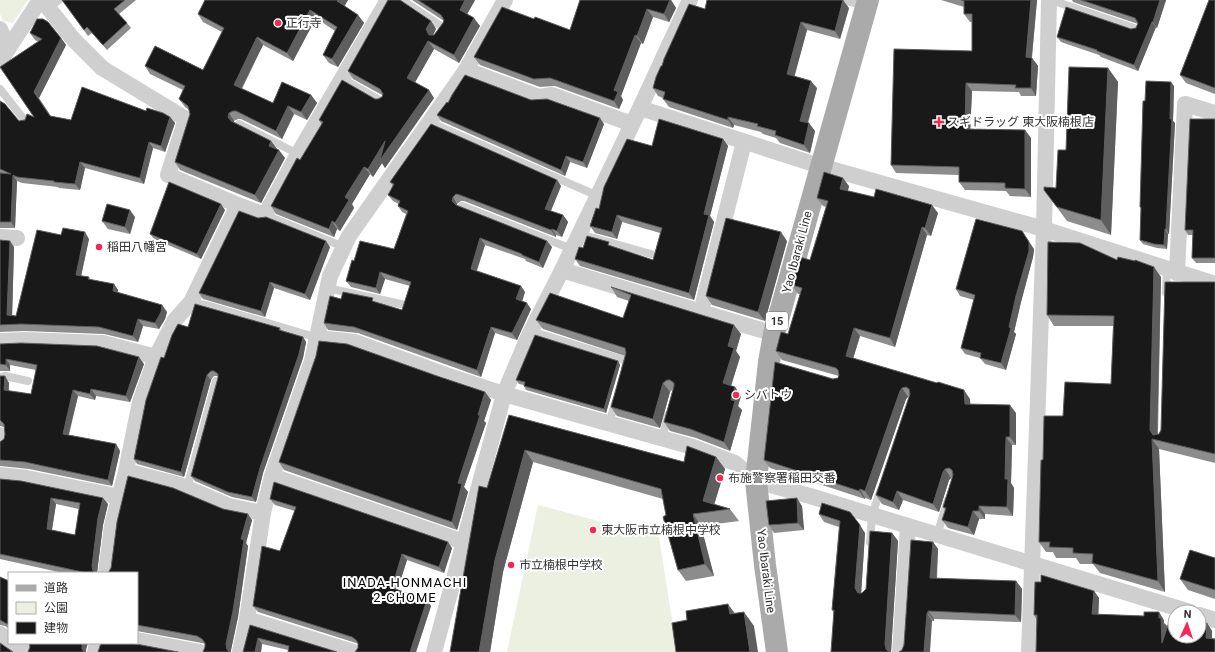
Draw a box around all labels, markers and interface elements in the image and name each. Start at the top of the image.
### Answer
place label: 正行寺 [286,16,322,30]
marker: 正行寺 [273,18,283,28]
place label: スギドラッグ 東大阪楠根店 [947,115,1094,129]
marker: スギドラッグ 東大阪楠根店 [934,117,944,127]
street label: Yao Ibaraki Line [779,209,815,295]
place label: 稲田八幡宮 [107,240,167,254]
marker: 稲田八幡宮 [94,242,104,252]
road number: 15 [766,312,788,330]
place label: シバトウ [744,388,792,402]
marker: シバトウ [731,390,741,400]
place label: 布施警察署稲田交番 [728,471,836,485]
marker: 布施警察署稲田交番 [715,473,725,483]
place label: 東大阪市立楠根中学校 [601,523,721,537]
marker: 東大阪市立楠根中学校 [588,525,598,535]
street label: Yao Ibaraki Line [754,528,778,614]
place label: 市立楠根中学校 [519,558,603,572]
marker: 市立楠根中学校 [506,560,516,570]
legend [8,572,138,644]
district label: INADA-HONMACHI 2-CHOME [343,575,467,605]
text: 道路 [44,581,68,595]
text: 公園 [44,601,68,615]
north arrow [1167,604,1207,644]
text: N [1183,608,1192,621]
text: 建物 [44,621,68,635]

